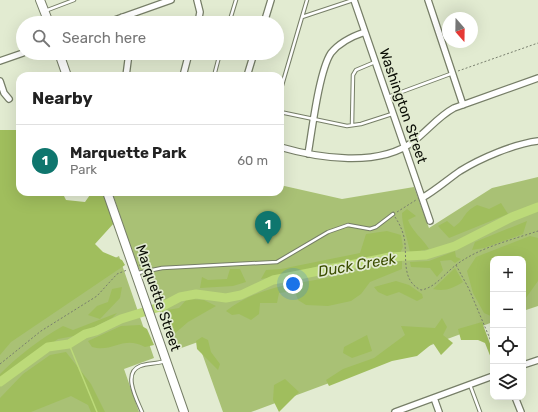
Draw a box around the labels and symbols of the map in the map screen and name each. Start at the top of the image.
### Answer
north arrow [442,12,478,48]
street label: Washington Street [375,46,431,166]
pin: 1 [255,211,281,244]
street label: Marquette Street [132,243,184,354]
water label: Duck Creek [317,249,398,281]
your location [283,274,303,294]

